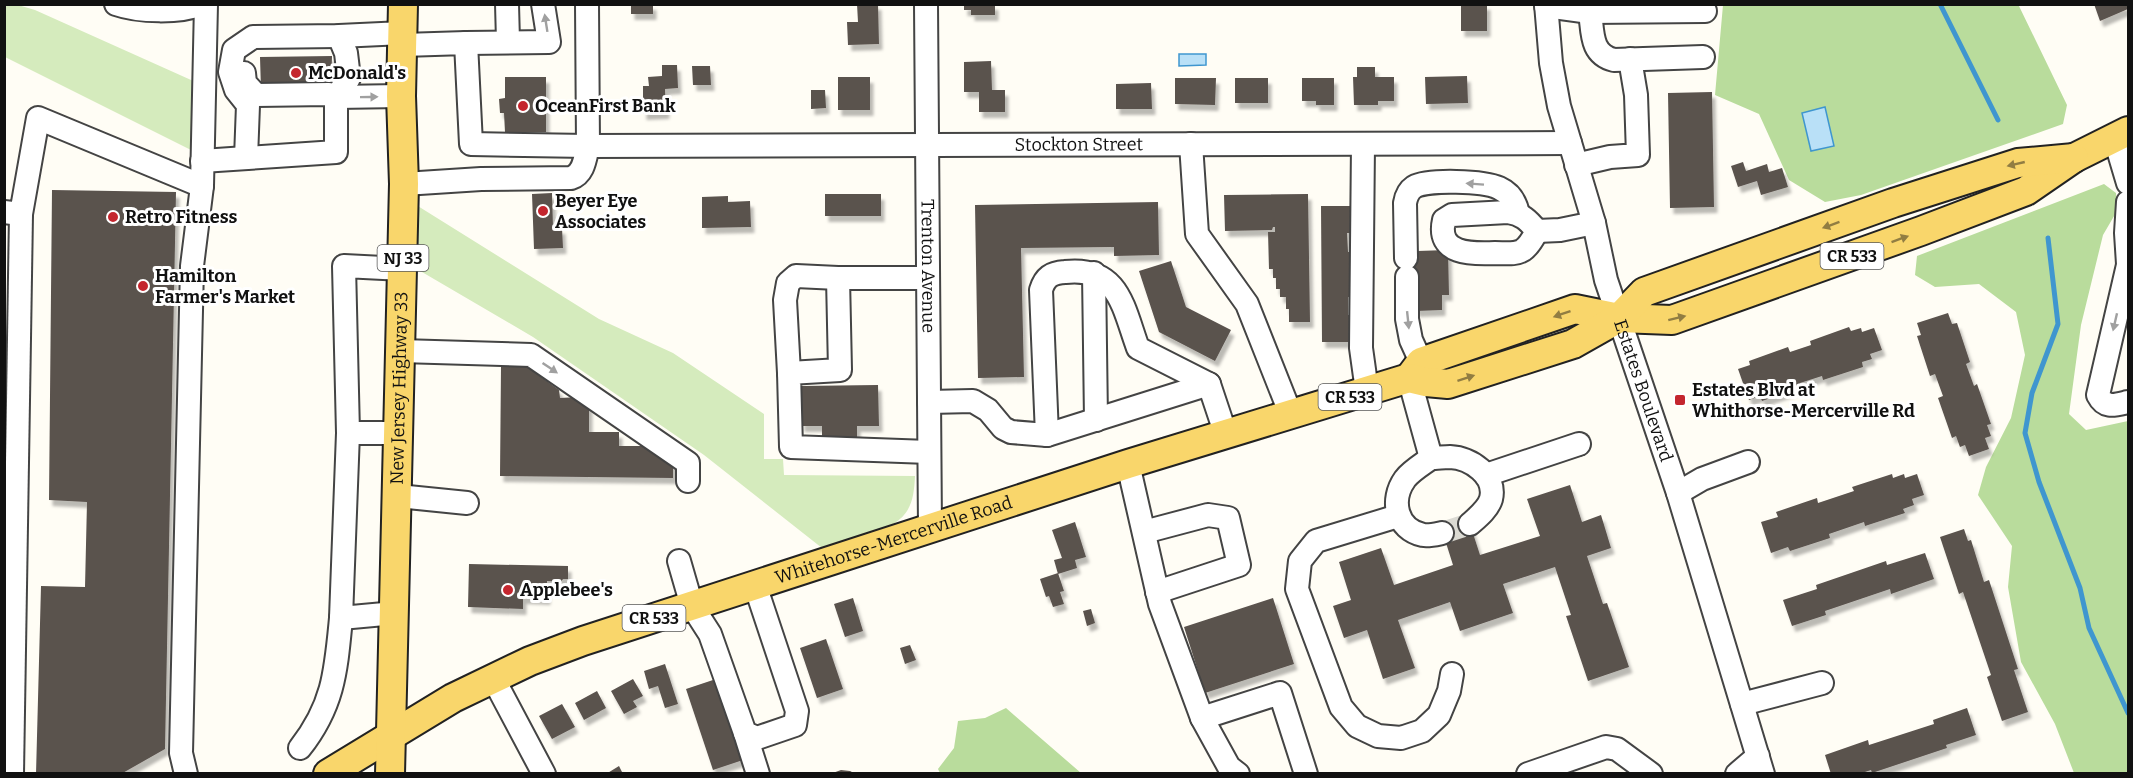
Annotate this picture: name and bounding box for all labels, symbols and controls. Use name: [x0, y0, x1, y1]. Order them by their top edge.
one-way arrow: [541, 13, 550, 32]
place label: McDonald's: [308, 62, 406, 84]
marker: McDonald's: [289, 66, 303, 80]
one-way arrow: [359, 92, 378, 101]
place label: OceanFirst Bank: [535, 95, 676, 117]
marker: OceanFirst Bank: [516, 99, 530, 113]
street label: Stockton Street: [1015, 133, 1144, 156]
one-way arrow: [2006, 160, 2025, 169]
one-way arrow: [1465, 179, 1484, 188]
place label: Beyer Eye Associates: [555, 190, 646, 233]
street label: Trenton Avenue: [916, 199, 940, 333]
marker: Beyer Eye Associates: [536, 204, 550, 218]
place label: Retro Fitness: [125, 206, 238, 228]
marker: Retro Fitness: [106, 210, 120, 224]
one-way arrow: [1822, 221, 1840, 231]
one-way arrow: [1891, 233, 1909, 243]
road number: CR 533: [1820, 243, 1884, 269]
road number: NJ 33: [378, 245, 428, 271]
place label: Hamilton Farmer's Market: [155, 265, 295, 308]
marker: Hamilton Farmer's Market: [136, 279, 150, 293]
street label: New Jersey Highway 33: [386, 291, 412, 485]
one-way arrow: [1553, 309, 1571, 319]
one-way arrow: [1404, 311, 1413, 330]
one-way arrow: [1668, 312, 1686, 322]
one-way arrow: [2110, 313, 2119, 332]
street label: Estates Boulevard: [1609, 316, 1678, 465]
one-way arrow: [541, 362, 557, 374]
one-way arrow: [1458, 373, 1476, 382]
place label: Estates Blvd at Whithorse-Mercerville Rd: [1692, 379, 1915, 422]
road number: CR 533: [1318, 384, 1382, 410]
marker: Estates Blvd at Whithorse-Mercerville Rd: [1673, 393, 1687, 407]
street label: Whitehorse-Mercerville Road: [772, 491, 1015, 589]
place label: Applebee's: [520, 579, 613, 601]
marker: Applebee's: [501, 583, 515, 597]
road number: CR 533: [622, 605, 686, 631]

